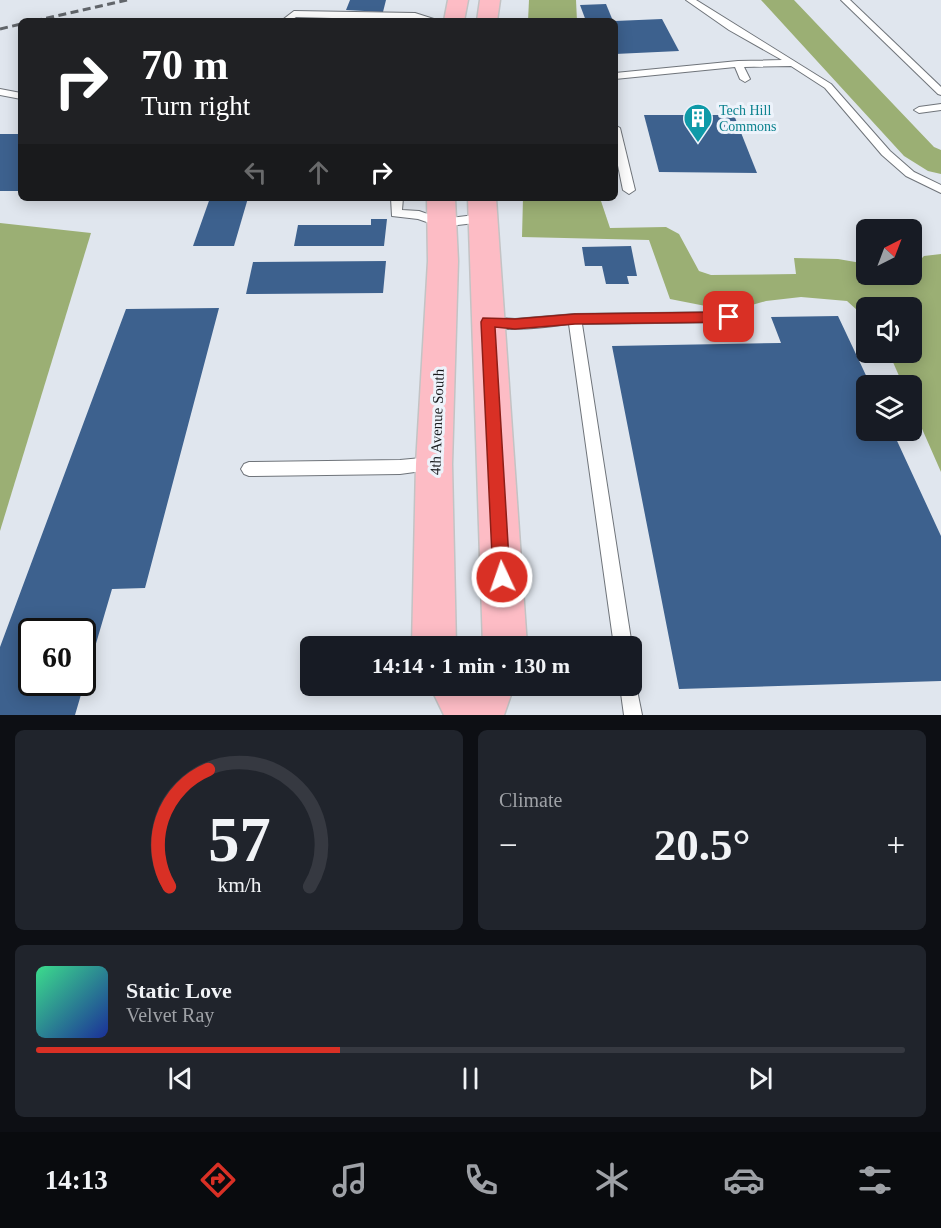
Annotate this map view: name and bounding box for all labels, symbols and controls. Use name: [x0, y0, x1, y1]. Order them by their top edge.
icon: right: [42, 42, 120, 120]
text: 70 m: [141, 42, 229, 88]
text: Turn right: [141, 91, 250, 121]
building icon: Tech Hill Commons: [682, 102, 714, 144]
place label: Tech Hill Commons: [719, 103, 777, 134]
icon: left: [239, 156, 272, 189]
icon: ahead: [302, 156, 335, 189]
icon: right: [365, 156, 398, 189]
north arrow: [856, 219, 922, 285]
map controls: [856, 219, 922, 441]
pin: [703, 291, 754, 342]
button: sound: [856, 297, 922, 363]
icon: arrive: [712, 300, 745, 333]
street label: 4th Avenue South: [427, 368, 447, 475]
button: layers: [856, 375, 922, 441]
position arrow: [470, 545, 534, 609]
speed limit sign: 60: [18, 618, 96, 696]
text: 14:14 · 1 min · 130 m: [372, 653, 570, 678]
text: Climate: [499, 789, 562, 811]
text: 57: [208, 805, 270, 874]
text: 20.5°: [654, 820, 750, 870]
text: −: [499, 827, 518, 863]
text: +: [886, 827, 905, 863]
text: km/h: [217, 873, 261, 897]
text: Static Love: [126, 978, 232, 1003]
text: Velvet Ray: [126, 1004, 214, 1026]
icon: previous: [164, 1062, 197, 1095]
icon: pause: [454, 1062, 487, 1095]
icon: next: [744, 1062, 777, 1095]
icon: directions: [197, 1159, 239, 1201]
icon: music: [329, 1159, 371, 1201]
icon: phone: [460, 1159, 502, 1201]
icon: climate: [591, 1159, 633, 1201]
icon: car: [723, 1159, 765, 1201]
icon: filters: [854, 1159, 896, 1201]
text: 14:13: [45, 1165, 108, 1195]

